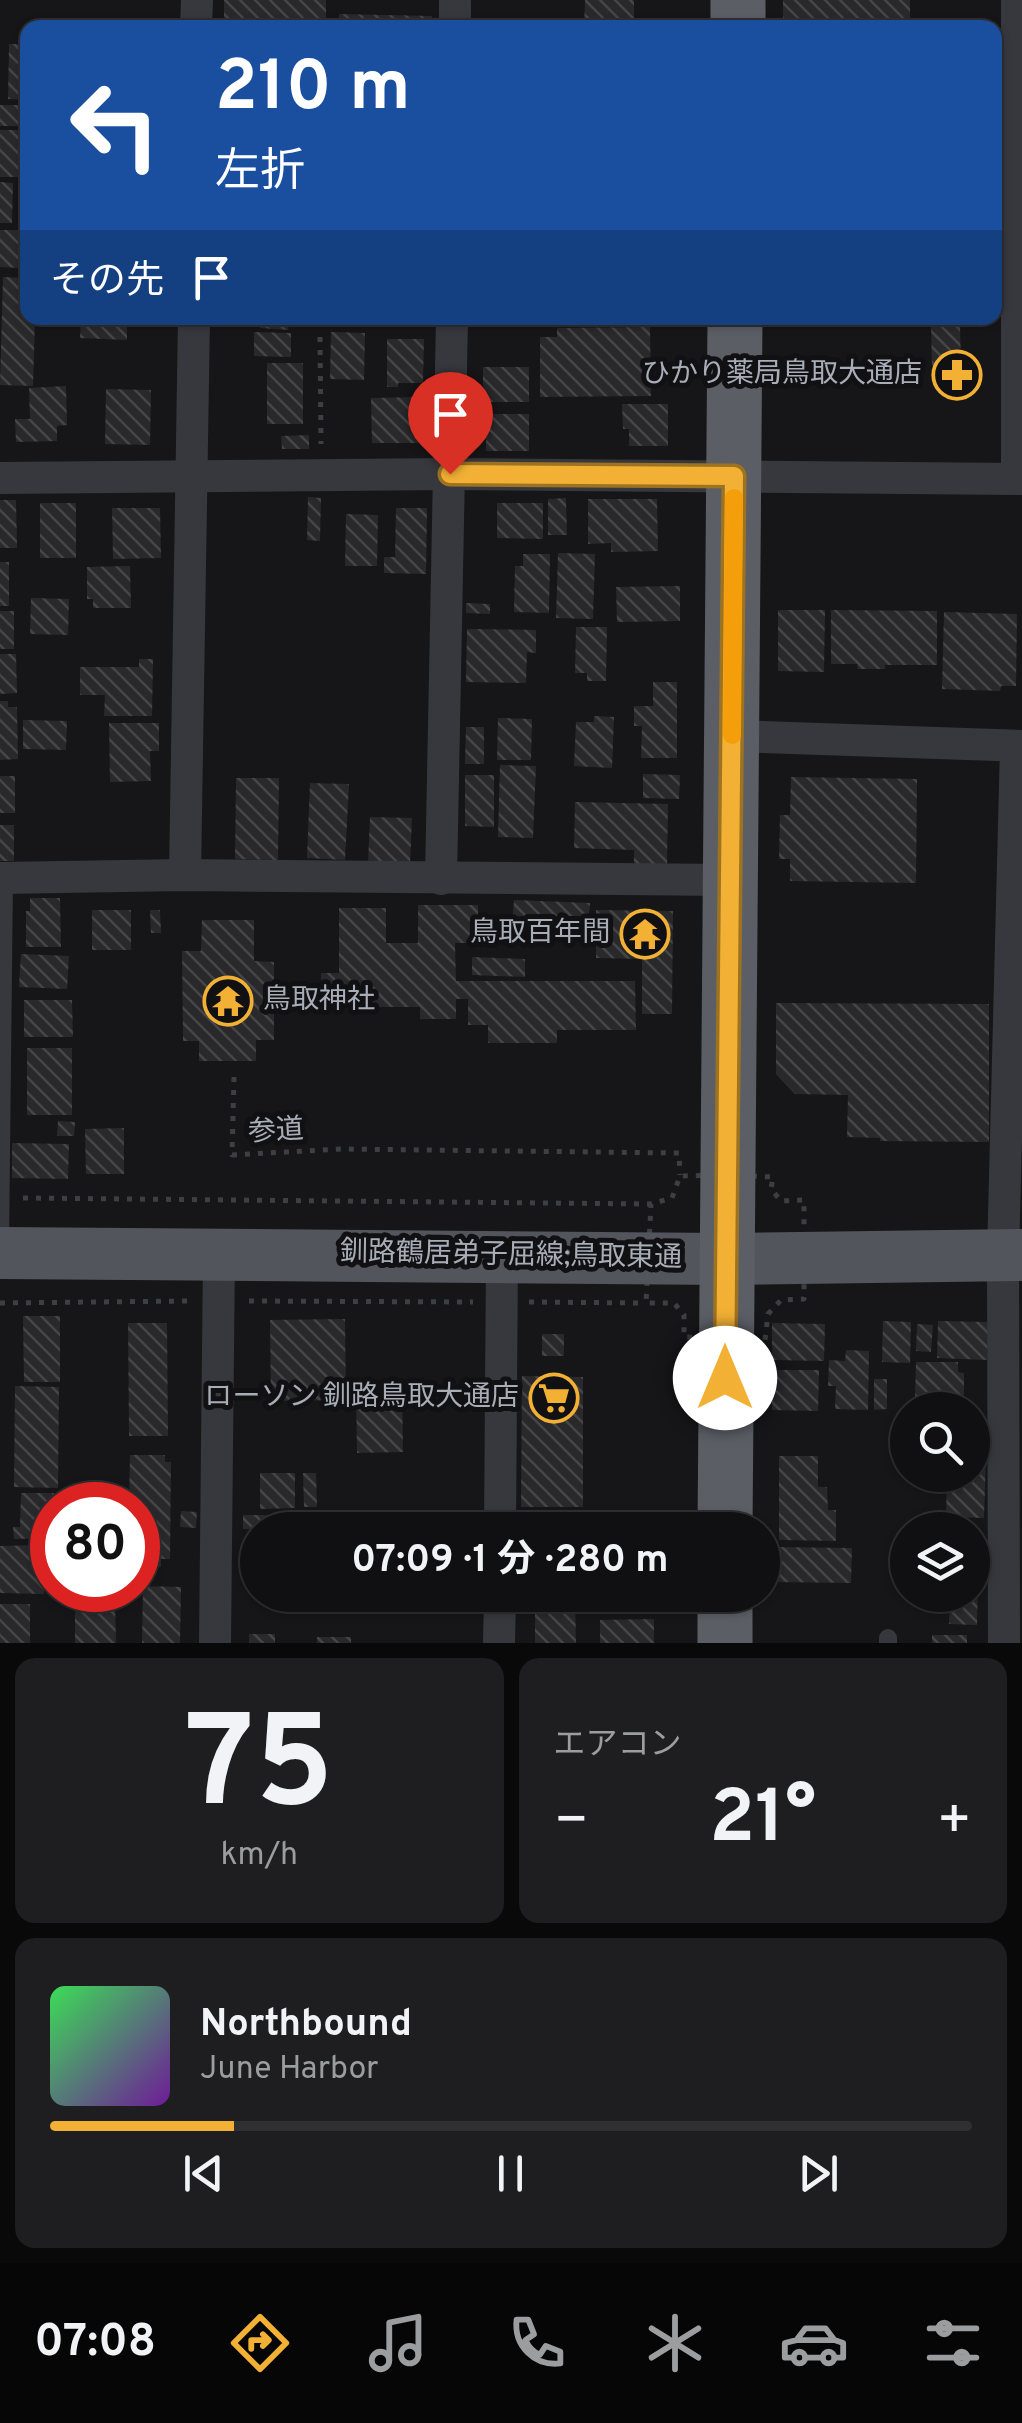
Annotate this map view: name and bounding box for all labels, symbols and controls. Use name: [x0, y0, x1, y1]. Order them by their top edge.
text: 210 m: [215, 46, 411, 135]
icon: left: [50, 60, 180, 190]
text: 左折: [215, 145, 305, 202]
icon: arrive: [184, 250, 239, 305]
text: その先: [50, 258, 164, 307]
pharmacy icon: ひかり薬局鳥取大通店: [931, 349, 983, 401]
place label: ひかり薬局鳥取大通店: [642, 357, 922, 393]
pin: [408, 372, 493, 475]
icon: arrive: [423, 387, 478, 442]
temple icon: 鳥取百年間: [619, 908, 671, 960]
place label: 鳥取百年間: [470, 916, 610, 952]
temple icon: 鳥取神社: [202, 975, 254, 1027]
place label: 鳥取神社: [263, 983, 375, 1019]
street label: 参道: [247, 1113, 305, 1151]
street label: 釧路鶴居弟子屈線;鳥取東通: [340, 1235, 682, 1277]
position arrow: [673, 1326, 777, 1430]
supermarket icon: ローソン 釧路鳥取大通店: [528, 1372, 580, 1424]
place label: ローソン 釧路鳥取大通店: [204, 1380, 519, 1416]
map controls: [890, 1392, 990, 1612]
button: search: [890, 1392, 990, 1492]
speed limit sign: 80: [30, 1482, 160, 1612]
button: layers: [890, 1512, 990, 1612]
text: 07:09 · 1 分 · 280 m: [351, 1537, 669, 1586]
text: 75: [185, 1688, 334, 1853]
text: エアコン: [554, 1726, 682, 1766]
text: 21°: [709, 1774, 816, 1869]
text: −: [554, 1788, 589, 1858]
text: +: [937, 1788, 972, 1858]
text: km/h: [220, 1836, 298, 1876]
text: Northbound: [200, 2001, 412, 2050]
text: June Harbor: [200, 2050, 379, 2090]
icon: previous: [176, 2146, 231, 2201]
icon: pause: [483, 2146, 538, 2201]
icon: next: [791, 2146, 846, 2201]
icon: directions: [225, 2308, 295, 2378]
icon: music: [363, 2308, 433, 2378]
icon: phone: [502, 2308, 572, 2378]
icon: climate: [640, 2308, 710, 2378]
icon: car: [779, 2308, 849, 2378]
icon: filters: [918, 2308, 988, 2378]
text: 07:08: [34, 2315, 156, 2372]

